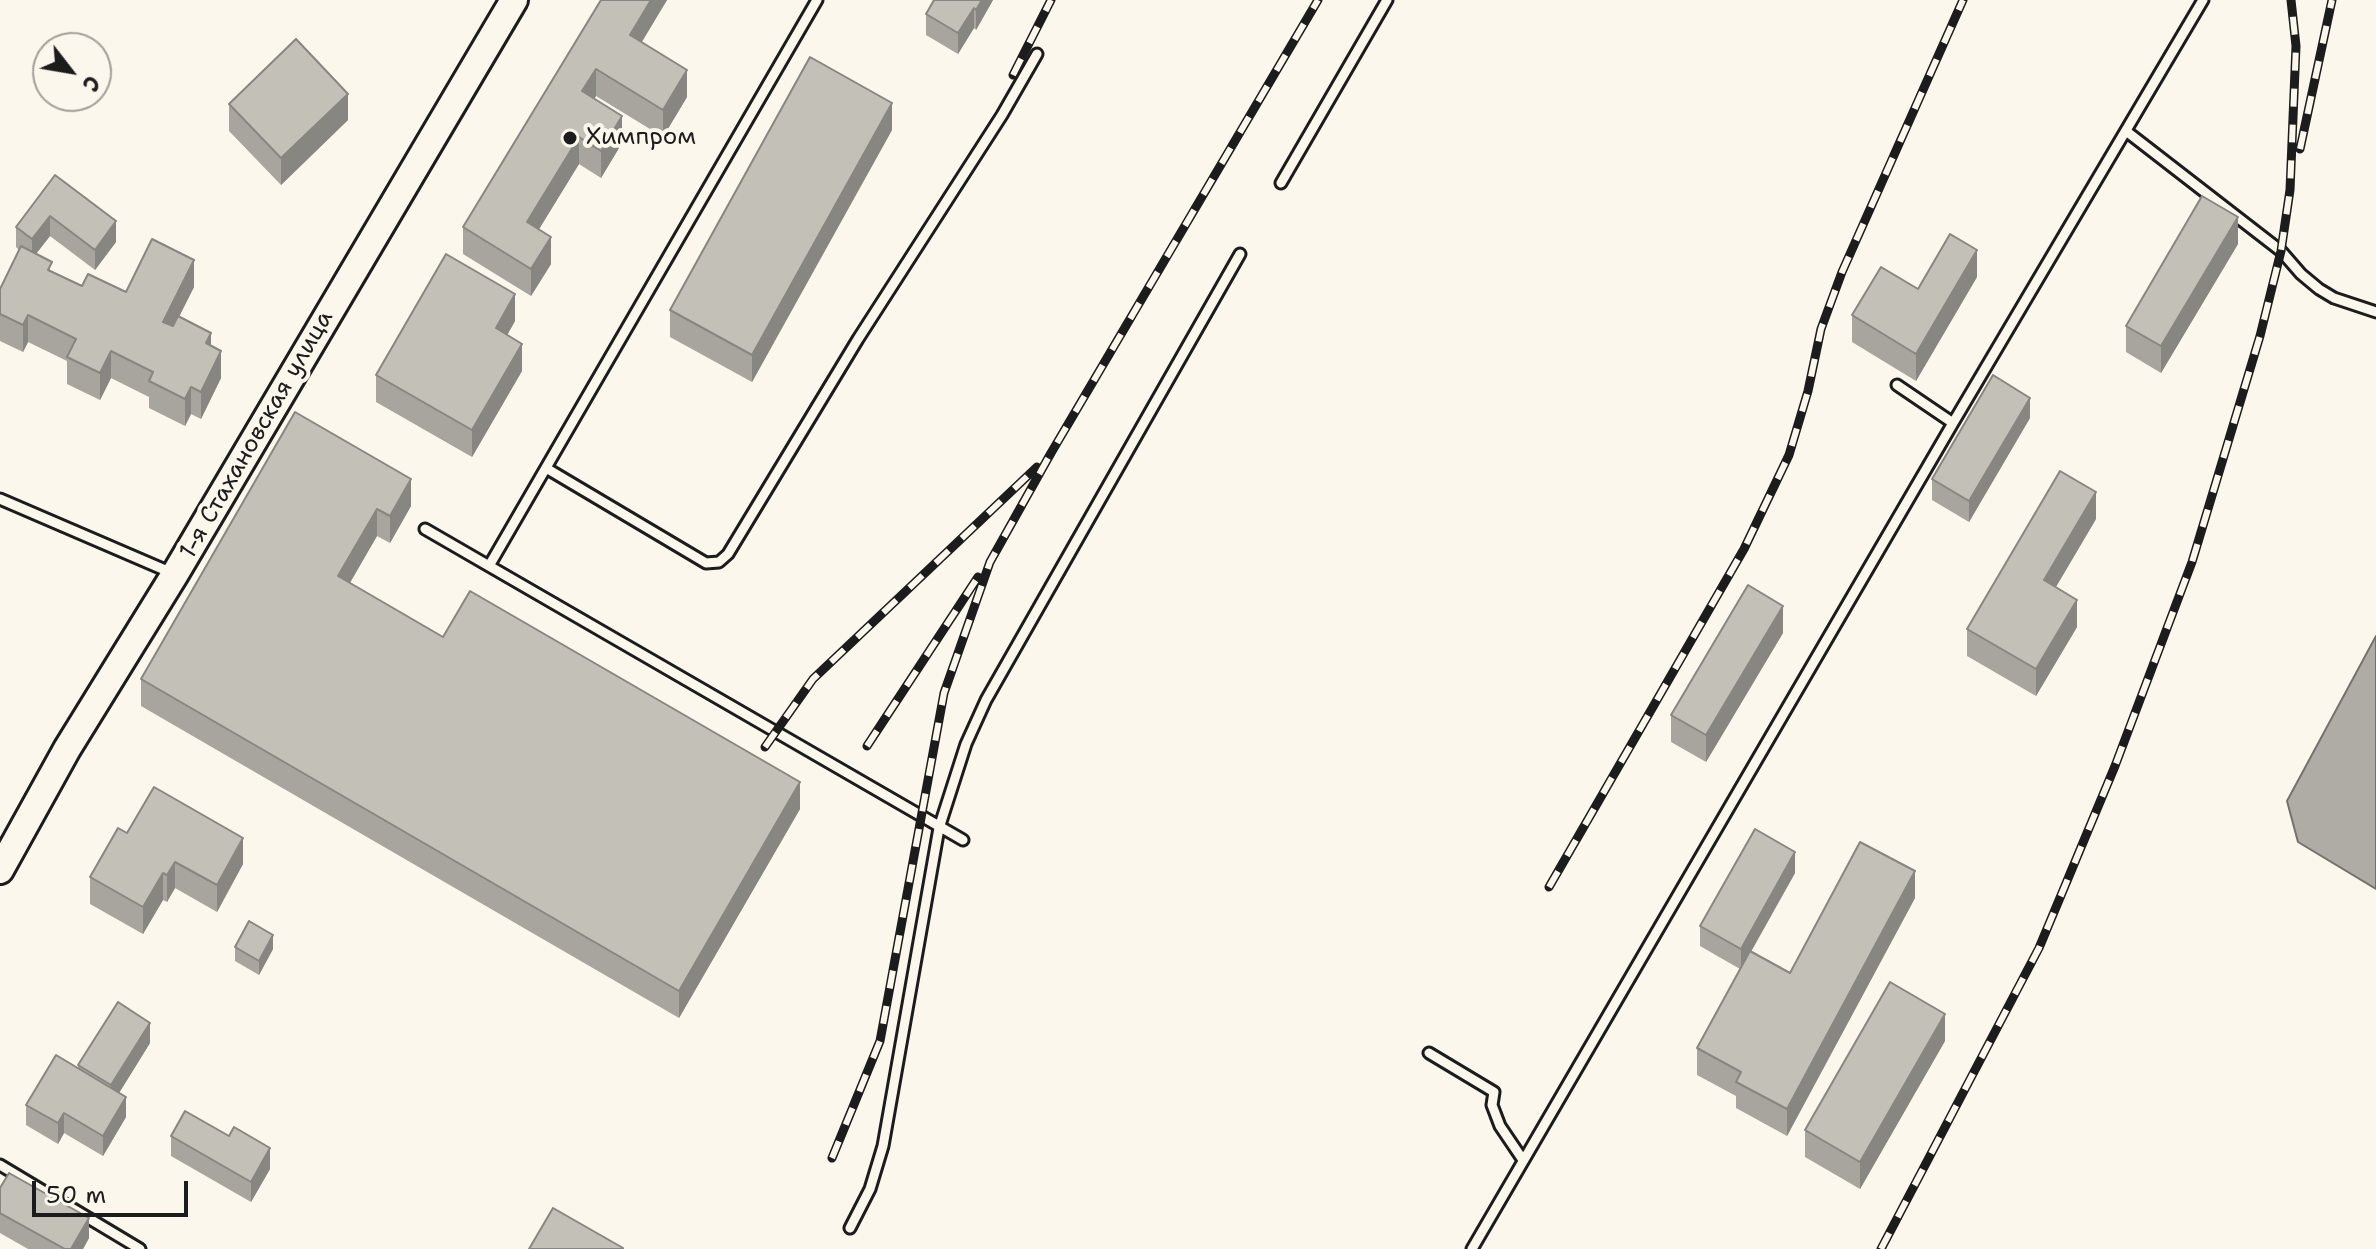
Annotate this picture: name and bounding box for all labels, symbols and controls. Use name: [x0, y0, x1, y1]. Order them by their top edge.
north arrow: [32, 32, 112, 112]
text: С: [75, 70, 107, 97]
place label: Химпром: [586, 124, 696, 152]
marker: Химпром: [561, 129, 579, 147]
street label: 1-я Стахановская улица: [174, 306, 340, 564]
scale bar: [36, 1165, 192, 1215]
text: 50 m: [46, 1179, 106, 1211]

